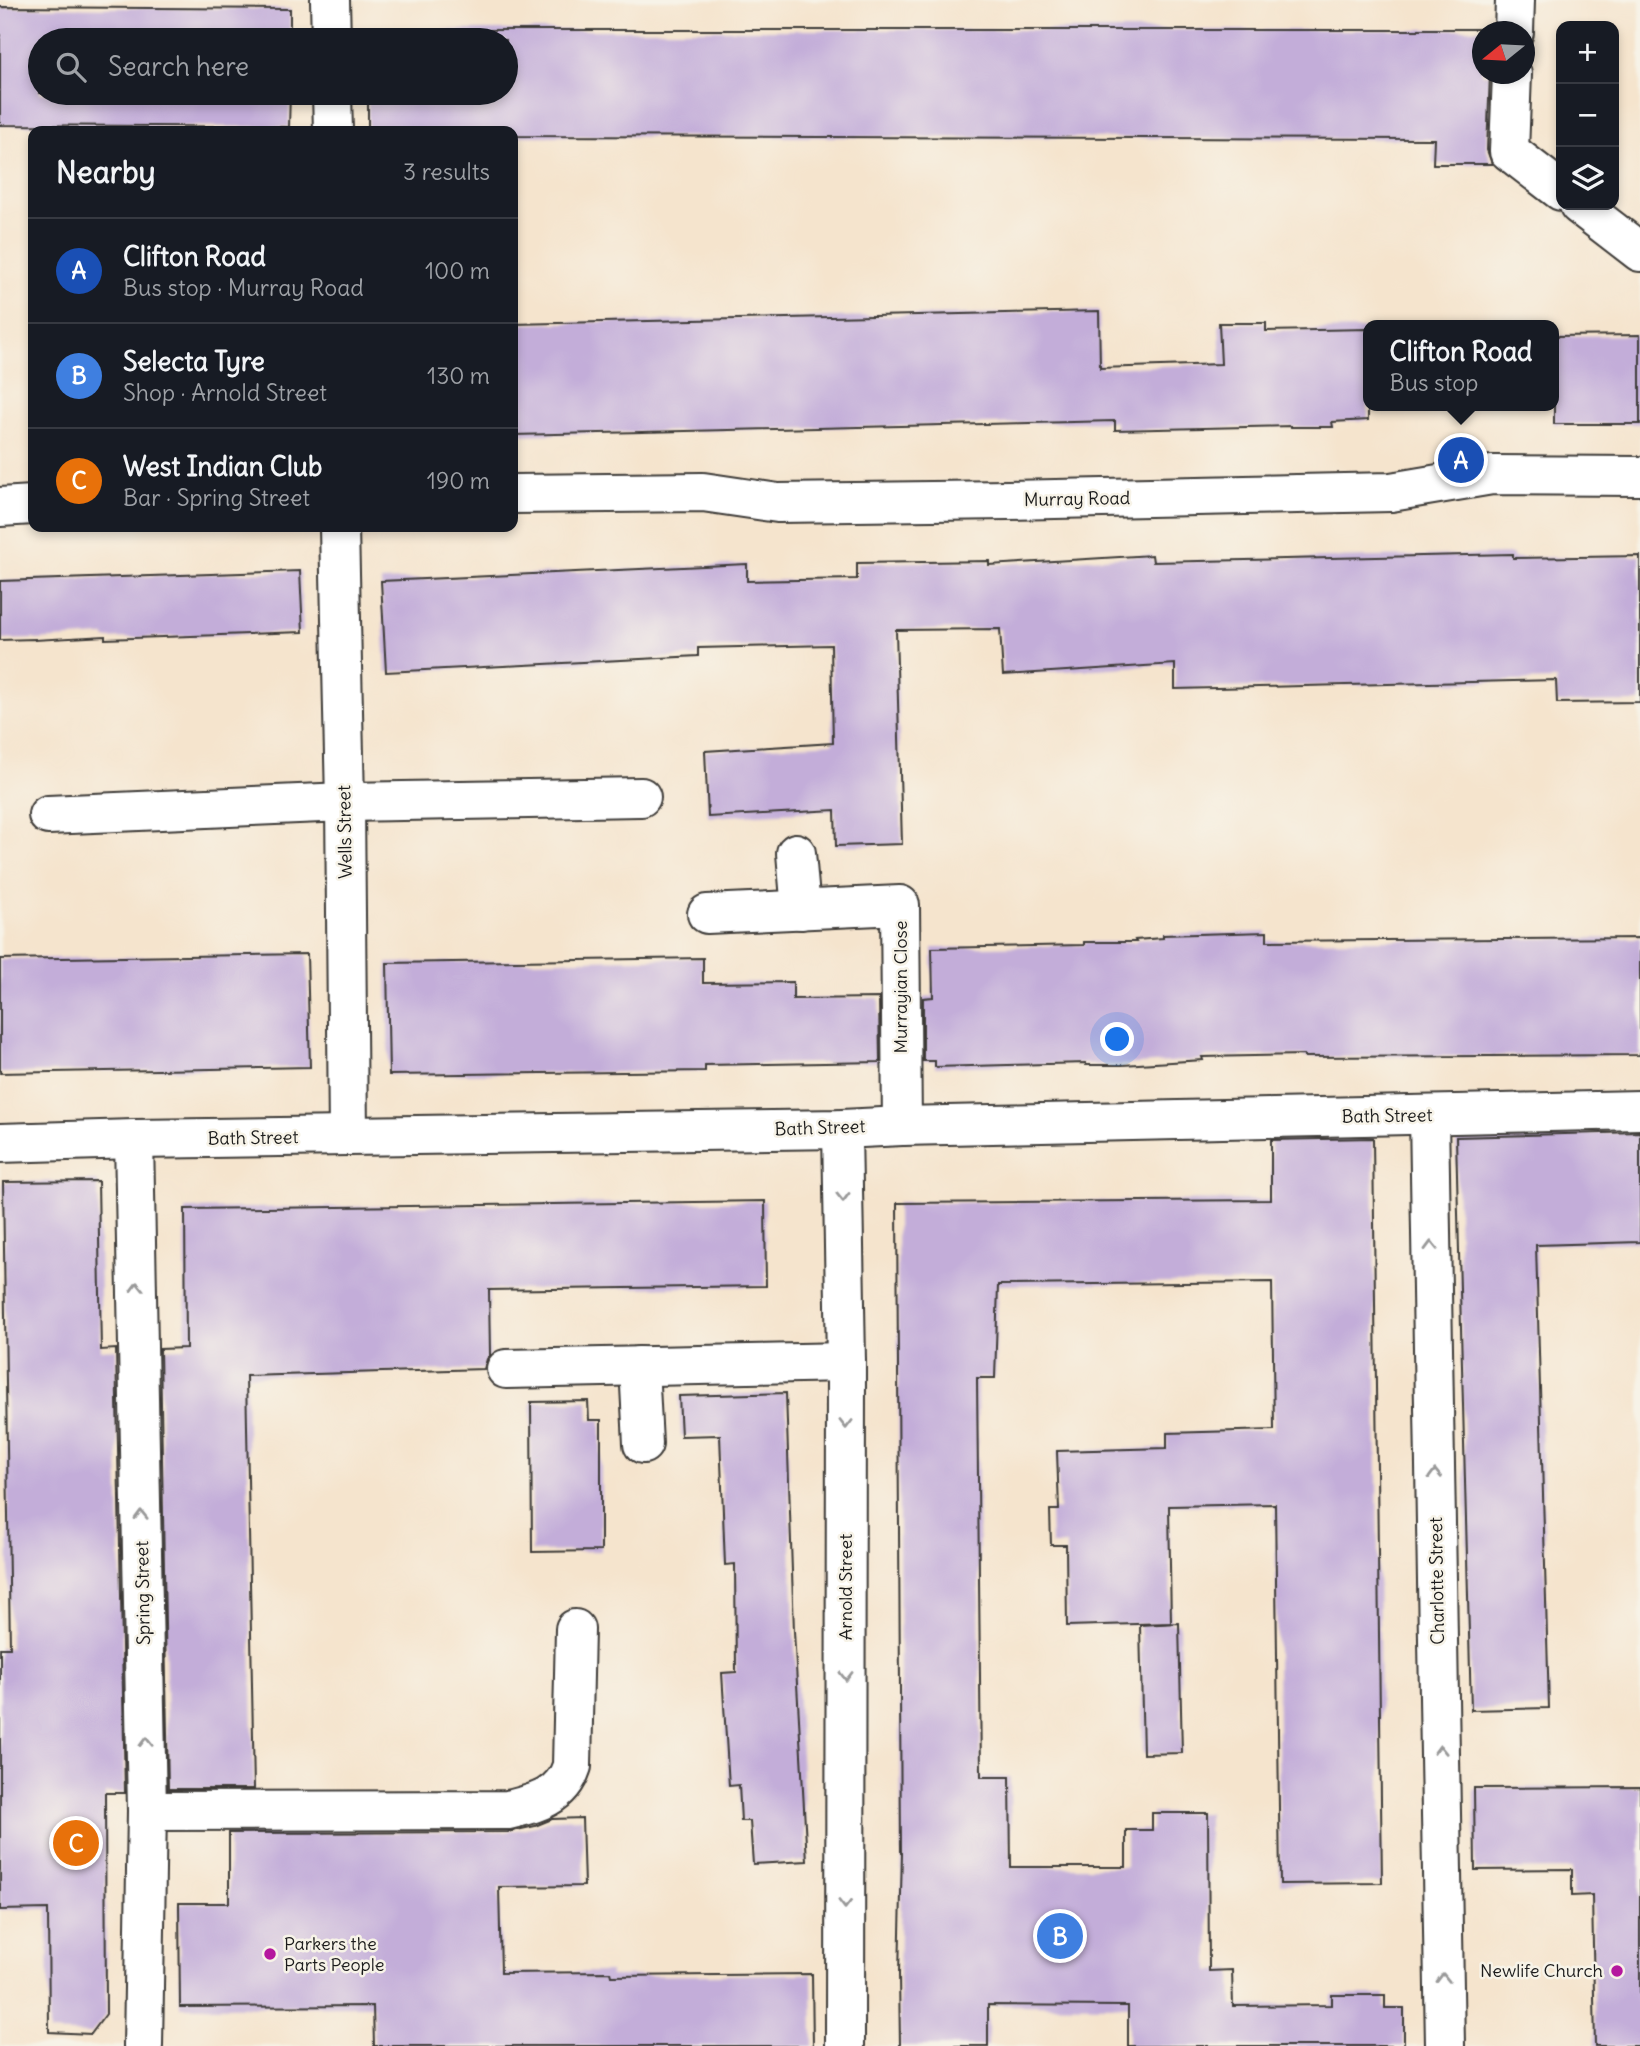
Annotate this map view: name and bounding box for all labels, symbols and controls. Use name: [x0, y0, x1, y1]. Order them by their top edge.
north arrow: [1472, 21, 1535, 84]
map controls: [1556, 21, 1619, 210]
button: +: [1556, 21, 1619, 84]
search box: [28, 28, 518, 105]
icon: search: [52, 48, 90, 86]
text: Search here: [108, 50, 249, 83]
button: −: [1556, 84, 1619, 147]
button: layers: [1556, 147, 1619, 210]
text: Nearby: [56, 153, 156, 191]
text: 3 results: [403, 157, 490, 186]
text: Clifton Road: [123, 240, 266, 273]
text: A: [72, 256, 86, 285]
text: 100 m: [425, 256, 490, 285]
text: Bus stop · Murray Road: [123, 273, 364, 302]
popup: [1363, 320, 1559, 411]
text: Clifton Road: [1390, 335, 1532, 368]
text: Selecta Tyre: [123, 345, 265, 378]
text: B: [71, 361, 87, 390]
text: 130 m: [427, 361, 490, 390]
text: Bus stop: [1390, 368, 1478, 397]
text: Shop · Arnold Street: [123, 378, 327, 407]
pin: A: [1438, 434, 1484, 486]
text: West Indian Club: [123, 450, 322, 483]
text: C: [71, 466, 87, 495]
text: 190 m: [427, 466, 490, 495]
text: Bar · Spring Street: [123, 483, 310, 512]
street label: Murray Road: [1024, 486, 1131, 511]
street label: Wells Street: [332, 785, 357, 879]
street label: Murrayian Close: [889, 921, 912, 1053]
your location: [1100, 1022, 1134, 1056]
street label: Bath Street: [1341, 1103, 1433, 1128]
street label: Bath Street: [774, 1114, 866, 1141]
street label: Bath Street: [207, 1125, 299, 1150]
one-way arrow: [835, 1192, 851, 1203]
one-way arrow: [1423, 1241, 1439, 1251]
one-way arrow: [129, 1282, 145, 1292]
one-way arrow: [838, 1420, 854, 1430]
one-way arrow: [1427, 1468, 1443, 1479]
one-way arrow: [134, 1509, 149, 1520]
street label: Charlotte Street: [1424, 1517, 1449, 1645]
street label: Arnold Street: [834, 1534, 857, 1640]
street label: Spring Street: [130, 1541, 155, 1645]
one-way arrow: [838, 1672, 854, 1682]
one-way arrow: [138, 1737, 154, 1747]
one-way arrow: [1432, 1745, 1447, 1756]
pin: C: [53, 1817, 99, 1869]
one-way arrow: [837, 1899, 853, 1910]
pin: B: [1037, 1910, 1083, 1962]
place label: Parkers the Parts People: [284, 1932, 385, 1976]
marker: Parkers the Parts People: [262, 1946, 278, 1962]
place label: Newlife Church: [1480, 1959, 1603, 1982]
marker: Newlife Church: [1609, 1963, 1625, 1979]
one-way arrow: [1436, 1972, 1451, 1983]

